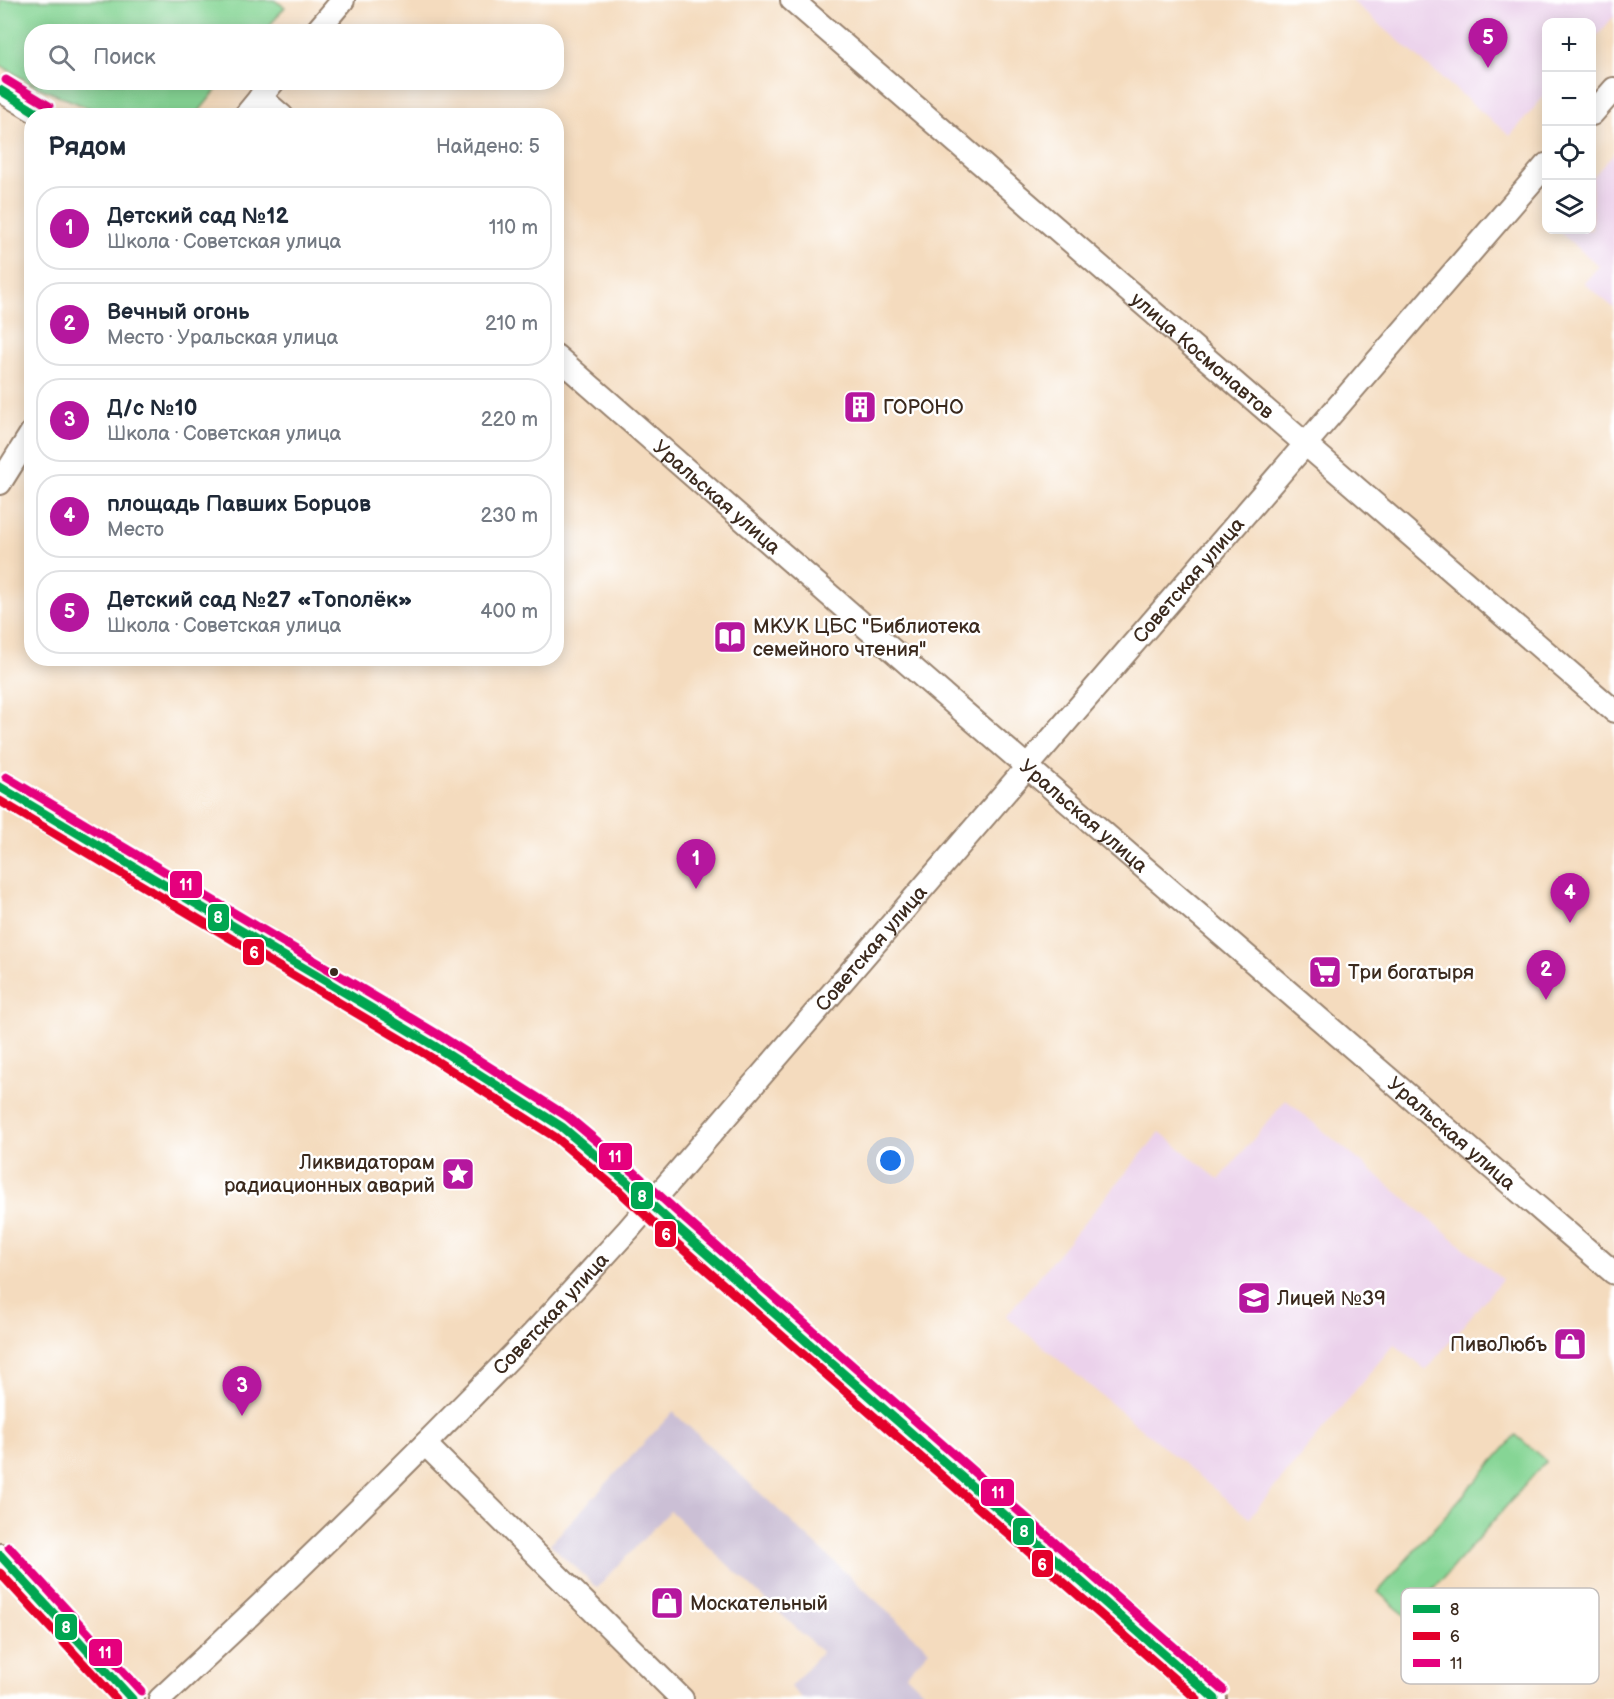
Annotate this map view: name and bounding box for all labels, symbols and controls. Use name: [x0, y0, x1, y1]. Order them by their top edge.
map controls: [1542, 18, 1596, 234]
button: +: [1542, 18, 1596, 72]
pin: 5: [1468, 19, 1508, 68]
search box: [24, 24, 564, 90]
icon: search: [45, 41, 78, 74]
text: Поиск: [93, 44, 156, 71]
button: −: [1542, 72, 1596, 126]
button: locate: [1542, 126, 1596, 180]
text: Рядом: [48, 132, 126, 163]
text: Найдено: 5: [436, 135, 540, 159]
button: layers: [1542, 180, 1596, 234]
text: Детский сад №12: [107, 203, 289, 230]
text: 1: [65, 216, 74, 240]
text: 110 m: [489, 216, 538, 240]
text: Школа · Советская улица: [107, 230, 341, 254]
street label: улица Космонавтов: [1126, 288, 1279, 425]
text: Вечный огонь: [107, 299, 249, 326]
text: 2: [64, 312, 75, 336]
text: 210 m: [485, 312, 538, 336]
text: Место · Уральская улица: [107, 326, 338, 350]
building icon: ГОРОНО: [842, 389, 878, 425]
text: Д/с №10: [107, 395, 197, 422]
place label: ГОРОНО: [883, 396, 964, 420]
text: 3: [64, 408, 75, 432]
text: 220 m: [481, 408, 538, 432]
text: Школа · Советская улица: [107, 422, 341, 446]
street label: Уральская улица: [648, 435, 785, 560]
text: площадь Павших Борцов: [107, 491, 371, 518]
text: 4: [64, 504, 75, 528]
text: 230 m: [481, 504, 538, 528]
street label: Советская улица: [1128, 513, 1250, 648]
text: Место: [107, 518, 164, 542]
text: Детский сад №27 «Тополёк»: [107, 587, 412, 614]
text: 5: [64, 600, 75, 624]
text: 400 m: [480, 600, 538, 624]
text: Школа · Советская улица: [107, 614, 341, 638]
place label: МКУК ЦБС "Библиотека семейного чтения": [753, 615, 981, 662]
library icon: МКУК ЦБС "Библиотека семейного чтения": [712, 619, 748, 655]
street label: Уральская улица: [1014, 755, 1152, 878]
pin: 1: [676, 840, 716, 889]
line badge: 11: [169, 870, 203, 899]
pin: 4: [1550, 874, 1590, 923]
text: 11: [179, 876, 193, 895]
street label: Советская улица: [811, 881, 933, 1017]
line badge: 8: [207, 903, 230, 932]
text: 8: [213, 909, 223, 928]
line badge: 6: [242, 938, 265, 966]
text: 6: [249, 944, 259, 963]
pin: 2: [1526, 950, 1566, 1000]
supermarket icon: Три богатыря: [1307, 954, 1343, 990]
place label: Три богатыря: [1348, 961, 1474, 985]
unlabelled marker: [328, 966, 340, 978]
street label: Уральская улица: [1382, 1072, 1520, 1196]
line badge: 11: [598, 1142, 633, 1171]
your location: [876, 1146, 905, 1175]
text: 11: [608, 1148, 622, 1167]
place label: Ликвидаторам радиационных аварий: [224, 1151, 435, 1198]
place icon: Ликвидаторам радиационных аварий: [440, 1156, 476, 1192]
line badge: 8: [630, 1181, 654, 1210]
text: 8: [637, 1188, 647, 1207]
line badge: 6: [654, 1220, 677, 1248]
text: 6: [661, 1226, 671, 1245]
street label: Советская улица: [489, 1248, 614, 1380]
school or university icon: Лицей №39: [1236, 1280, 1272, 1316]
place label: Лицей №39: [1276, 1287, 1386, 1311]
shop icon: ПивоЛюбъ: [1552, 1326, 1588, 1362]
place label: ПивоЛюбъ: [1450, 1333, 1547, 1357]
pin: 3: [222, 1366, 262, 1416]
line badge: 11: [980, 1478, 1015, 1507]
text: 11: [991, 1484, 1005, 1503]
line badge: 8: [1012, 1517, 1035, 1546]
text: 8: [1019, 1523, 1029, 1542]
line badge: 6: [1031, 1549, 1054, 1578]
text: 6: [1037, 1556, 1047, 1575]
shop icon: Москательный: [649, 1585, 685, 1621]
legend: [1401, 1588, 1599, 1684]
place label: Москательный: [690, 1592, 828, 1616]
text: 8: [1450, 1601, 1459, 1620]
line badge: 8: [54, 1613, 78, 1641]
text: 8: [61, 1619, 71, 1638]
text: 6: [1450, 1628, 1460, 1647]
line badge: 11: [88, 1638, 123, 1667]
text: 11: [98, 1644, 112, 1663]
text: 11: [1450, 1655, 1462, 1674]

